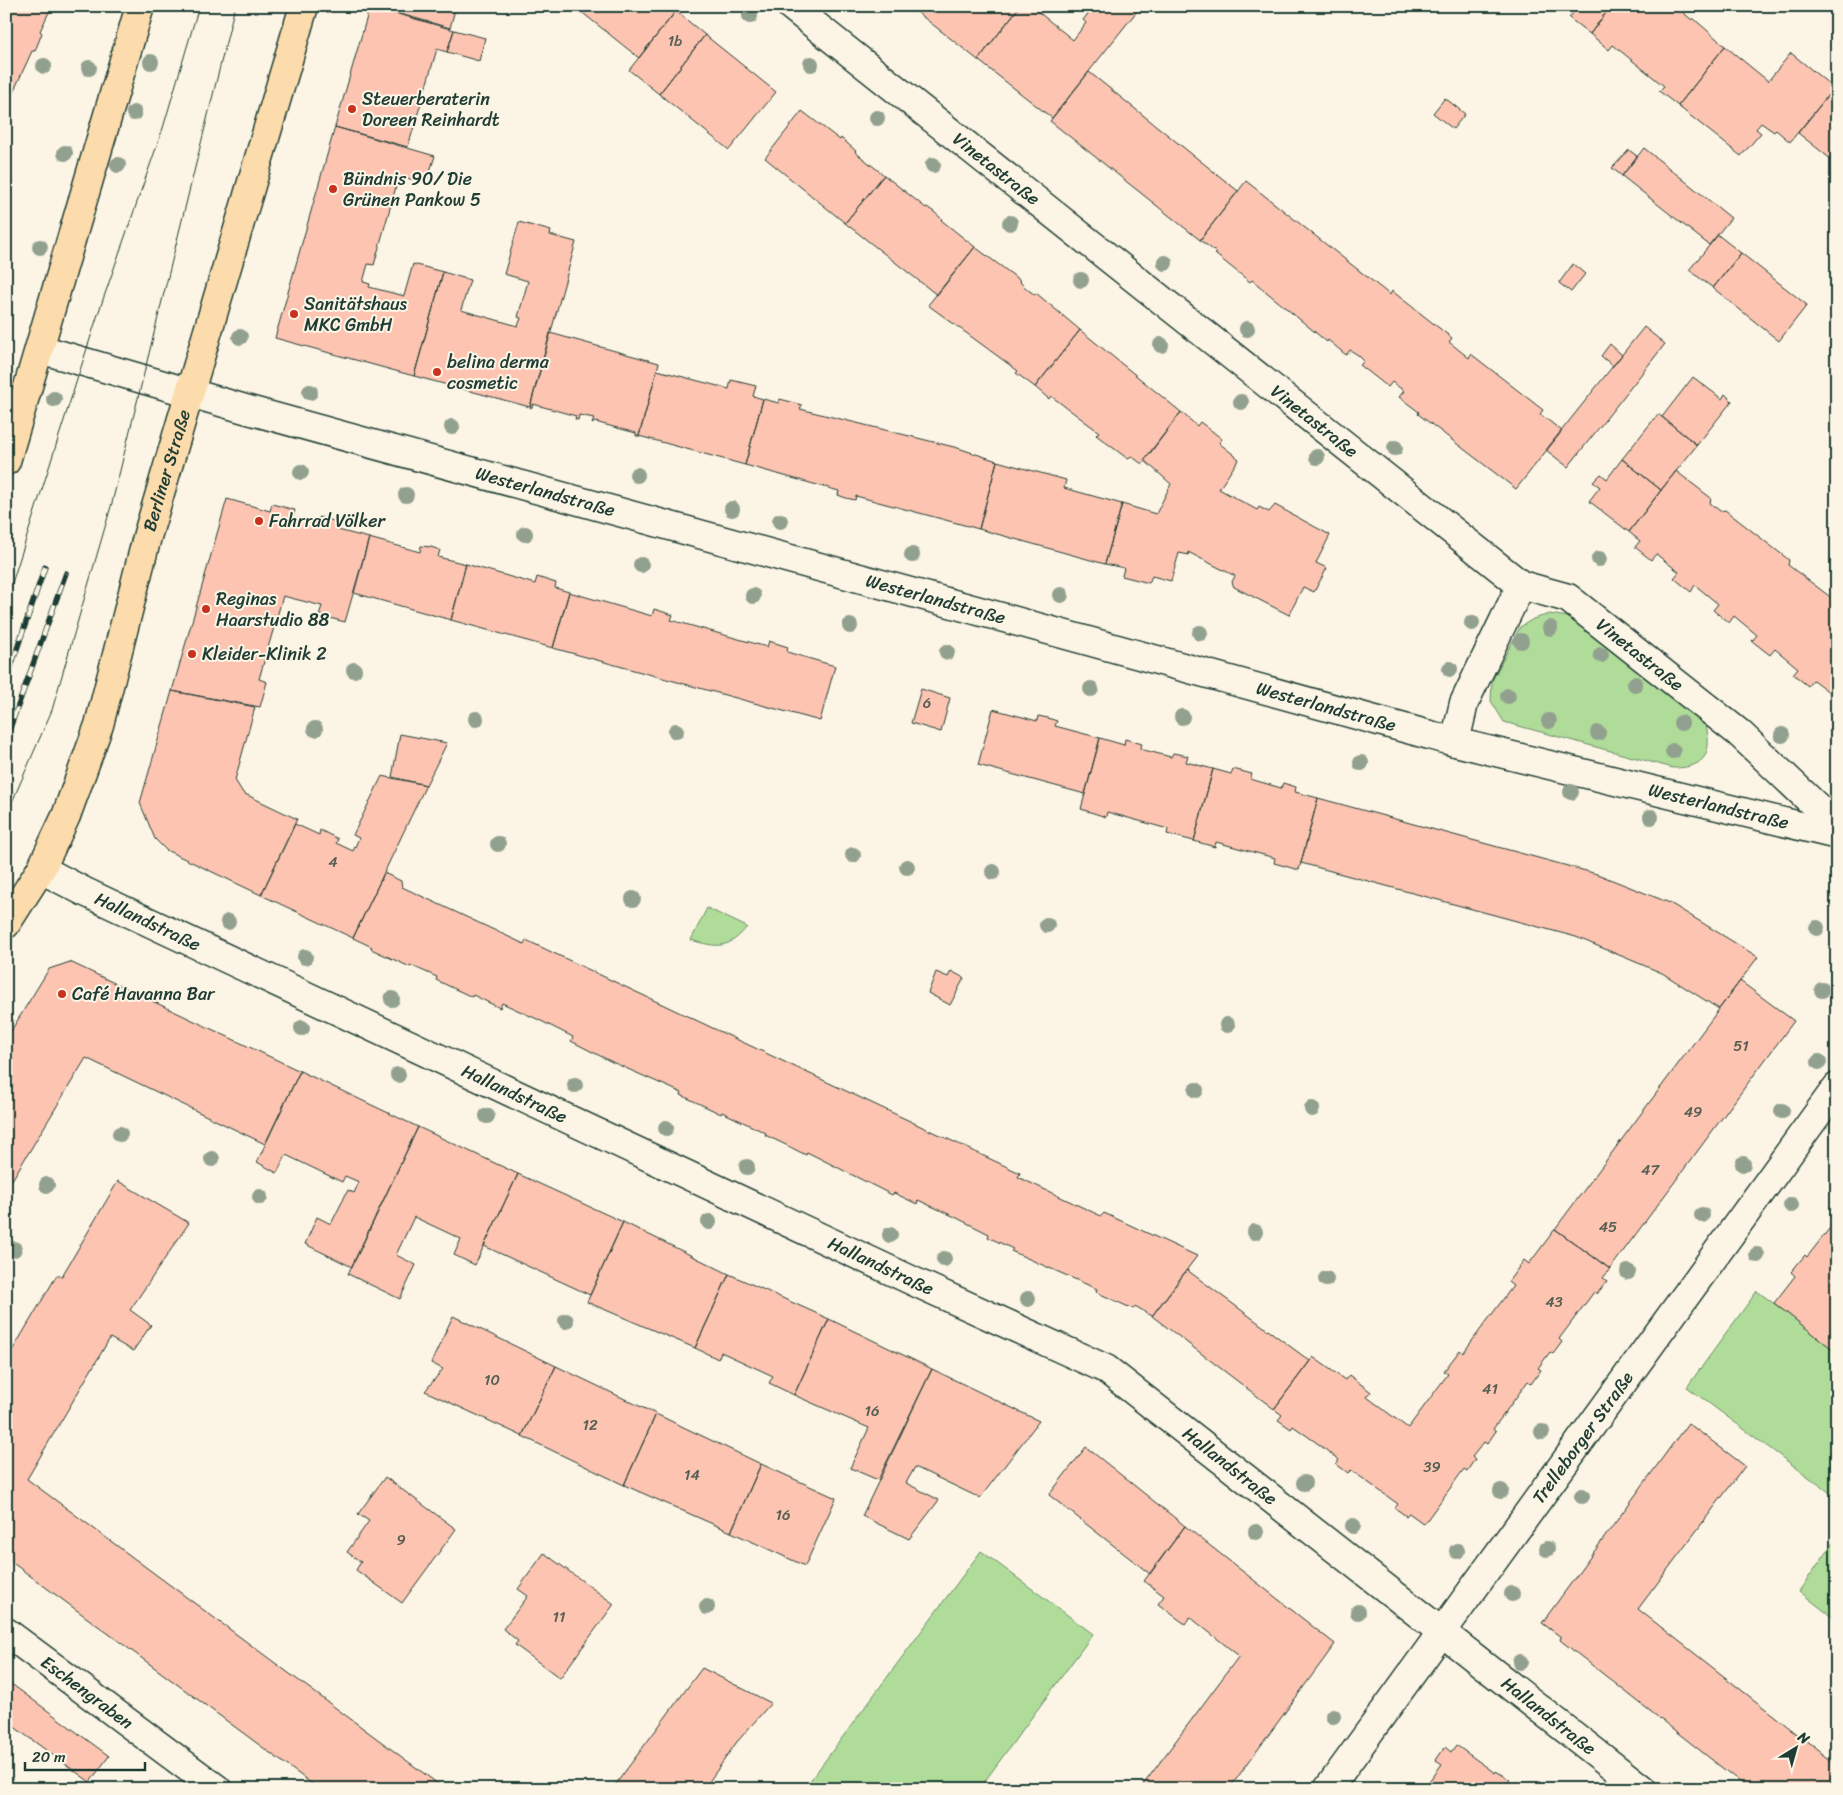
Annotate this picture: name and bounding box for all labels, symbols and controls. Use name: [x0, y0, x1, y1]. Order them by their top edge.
house number: 1b: [668, 28, 682, 54]
place label: Steuerberaterin Doreen Reinhardt: [362, 83, 500, 136]
marker: Steuerberaterin Doreen Reinhardt: [346, 103, 358, 115]
street label: Vinetastraße: [945, 124, 1047, 214]
place label: Bündnis 90/ Die Grünen Pankow 5: [343, 163, 481, 216]
marker: Bündnis 90/ Die Grünen Pankow 5: [327, 183, 339, 195]
place label: Sanitätshaus MKC GmbH: [304, 288, 408, 341]
marker: Sanitätshaus MKC GmbH: [288, 308, 300, 320]
place label: belina derma cosmetic: [447, 346, 550, 399]
marker: belina derma cosmetic: [431, 366, 443, 378]
street label: Vinetastraße: [1263, 376, 1365, 466]
street label: Berliner Straße: [133, 406, 200, 535]
street label: Westerlandstraße: [472, 457, 619, 526]
place label: Fahrrad Völker: [269, 505, 386, 537]
marker: Fahrrad Völker: [253, 515, 265, 527]
street label: Westerlandstraße: [862, 565, 1009, 634]
place label: Reginas Haarstudio 88: [216, 583, 330, 636]
marker: Reginas Haarstudio 88: [200, 603, 212, 615]
street label: Vinetastraße: [1589, 610, 1691, 700]
place label: Kleider-Klinik 2: [202, 638, 327, 670]
marker: Kleider-Klinik 2: [186, 648, 198, 660]
street label: Westerlandstraße: [1253, 672, 1400, 741]
house number: 6: [923, 690, 931, 716]
street label: Westerlandstraße: [1645, 774, 1792, 839]
house number: 4: [328, 849, 338, 875]
street label: Hallandstraße: [89, 883, 206, 960]
place label: Café Havanna Bar: [72, 978, 216, 1010]
marker: Café Havanna Bar: [56, 988, 68, 1000]
house number: 51: [1733, 1033, 1749, 1059]
street label: Hallandstraße: [456, 1055, 573, 1132]
house number: 49: [1684, 1099, 1702, 1125]
house number: 47: [1641, 1157, 1660, 1183]
house number: 45: [1599, 1214, 1617, 1240]
street label: Hallandstraße: [822, 1227, 939, 1305]
house number: 43: [1545, 1289, 1563, 1315]
street label: Trelleborger Straße: [1523, 1364, 1642, 1511]
house number: 10: [484, 1367, 500, 1393]
house number: 41: [1482, 1376, 1498, 1402]
house number: 16: [865, 1398, 879, 1424]
house number: 12: [582, 1412, 598, 1438]
street label: Hallandstraße: [1175, 1418, 1285, 1514]
house number: 39: [1423, 1454, 1441, 1480]
house number: 14: [684, 1462, 700, 1488]
house number: 16: [776, 1502, 790, 1528]
house number: 9: [396, 1527, 406, 1553]
house number: 11: [553, 1604, 565, 1630]
street label: Eschengraben: [34, 1647, 141, 1738]
street label: Hallandstraße: [1494, 1668, 1603, 1764]
north arrow: [1770, 1722, 1820, 1772]
text: N: [1791, 1725, 1815, 1751]
scale bar: [25, 1740, 145, 1772]
text: 20 m: [32, 1744, 66, 1770]

